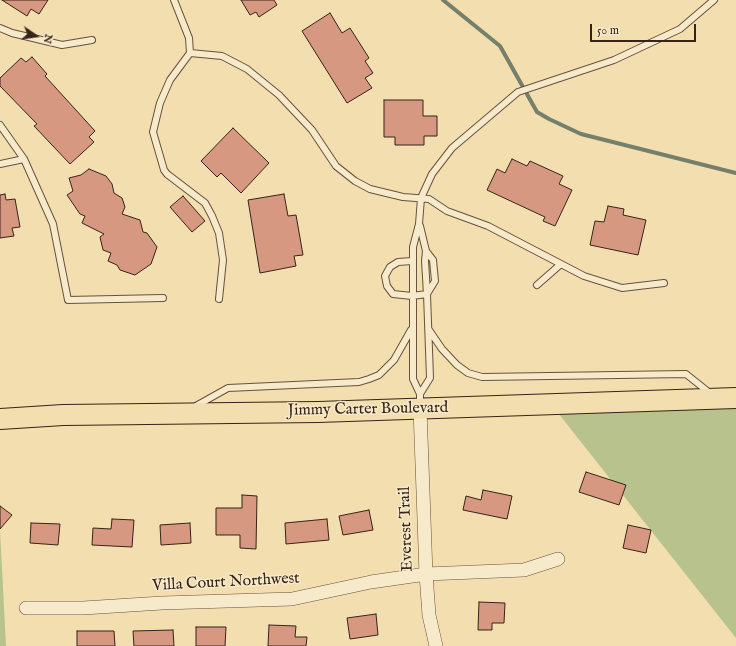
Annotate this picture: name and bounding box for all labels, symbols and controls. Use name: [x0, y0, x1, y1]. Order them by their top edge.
north arrow: [16, 16, 56, 56]
scale bar: [592, 16, 698, 42]
text: 50 m: [597, 23, 619, 38]
text: N: [40, 32, 56, 45]
street label: Jimmy Carter Boulevard: [288, 399, 448, 421]
street label: Everest Trail: [396, 486, 418, 572]
street label: Villa Court Northwest: [152, 570, 300, 596]

